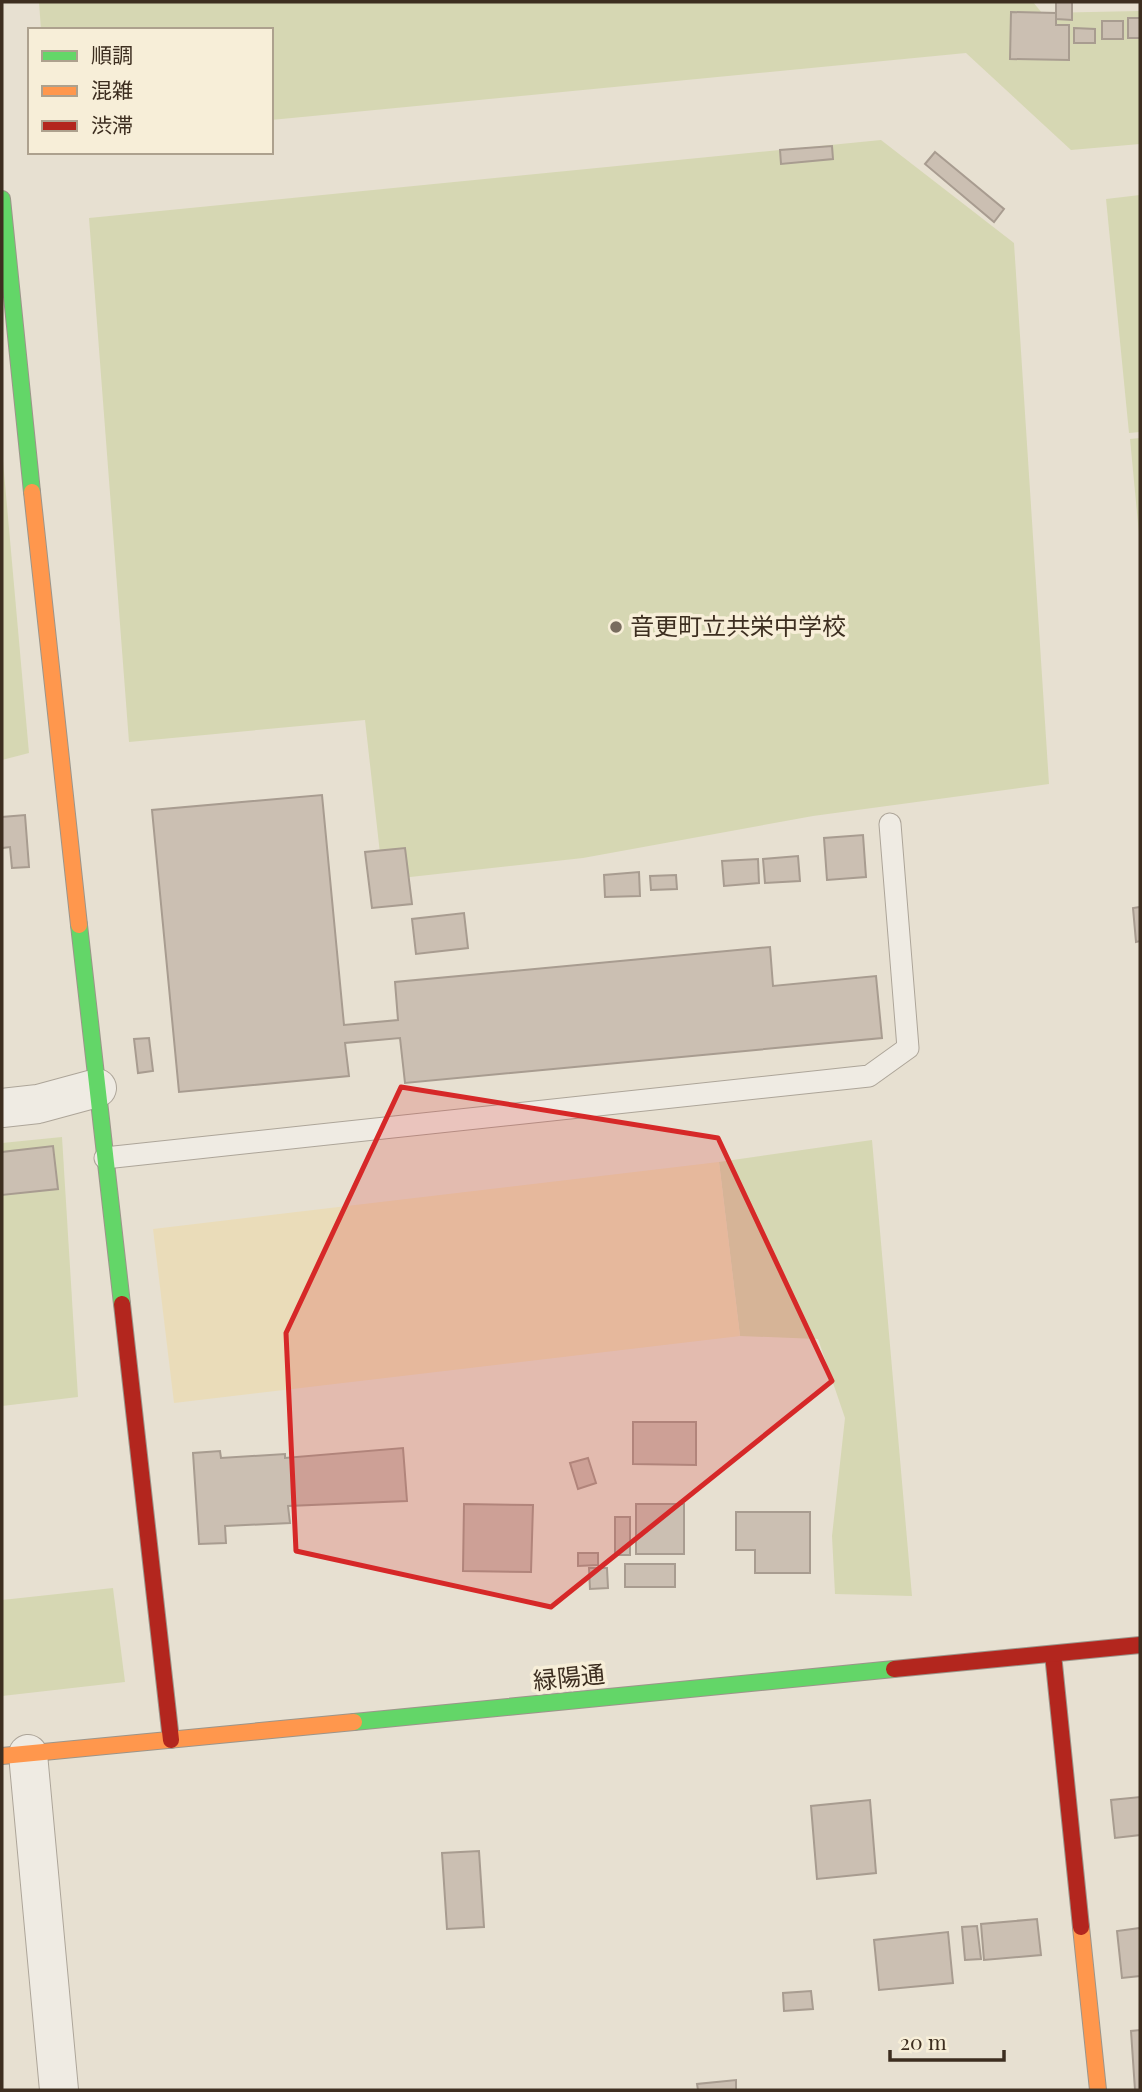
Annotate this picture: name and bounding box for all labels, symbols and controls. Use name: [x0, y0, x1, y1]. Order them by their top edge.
legend: [28, 28, 273, 154]
text: 順調: [91, 40, 133, 68]
text: 混雑: [91, 75, 133, 103]
text: 渋滞: [91, 110, 133, 138]
place label: 音更町立共栄中学校: [630, 609, 846, 641]
marker: 音更町立共栄中学校: [608, 619, 624, 635]
street label: 緑陽通: [531, 1656, 606, 1696]
scale bar: [890, 2018, 1004, 2062]
text: 20 m: [900, 2027, 947, 2055]

